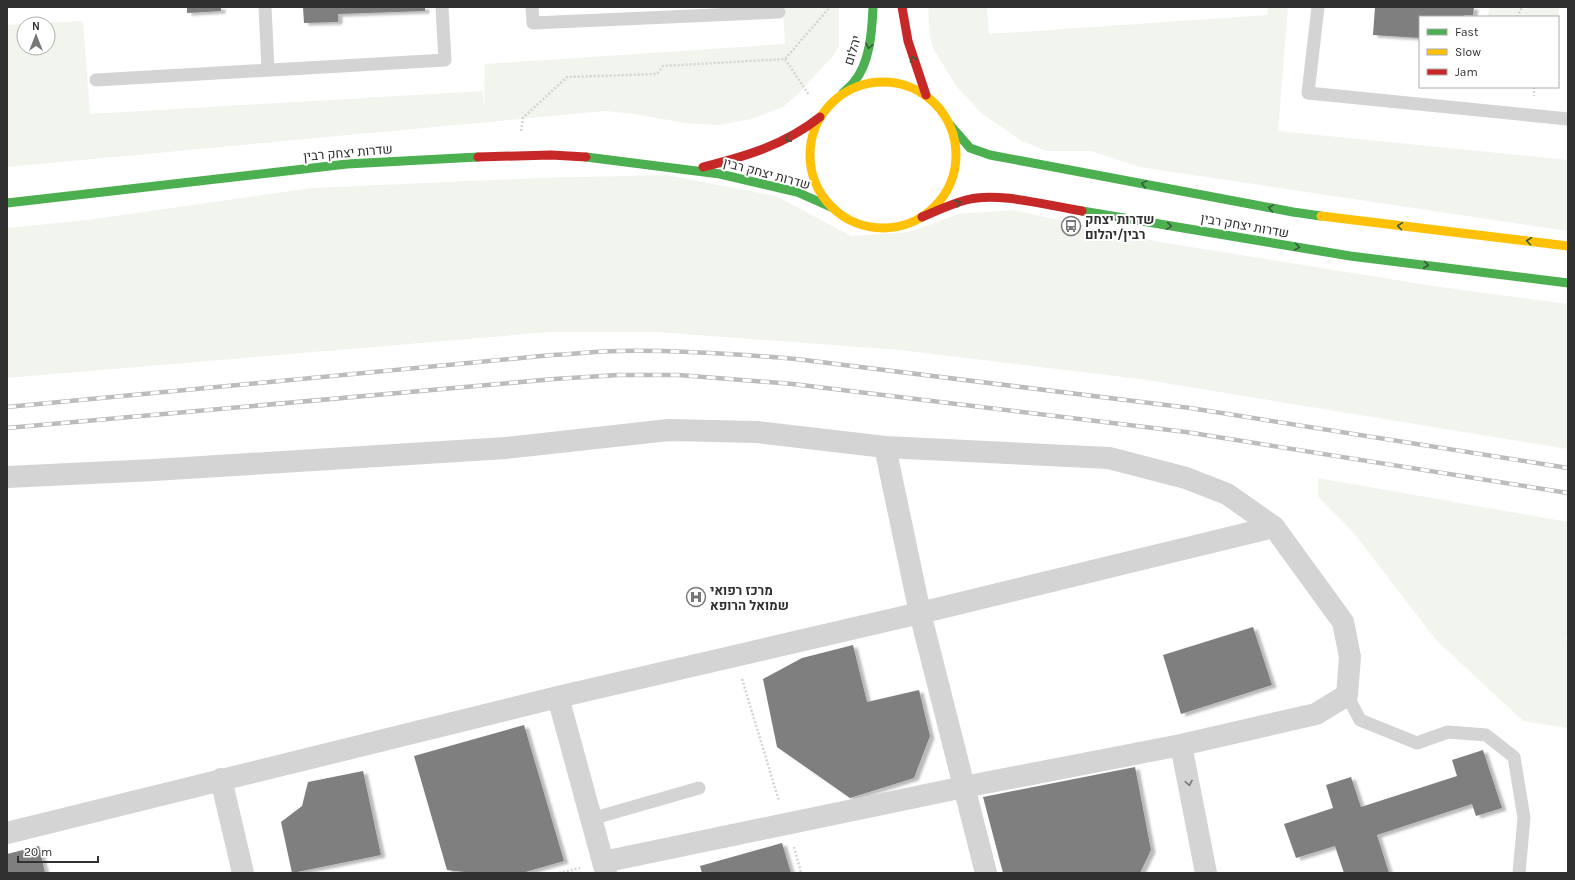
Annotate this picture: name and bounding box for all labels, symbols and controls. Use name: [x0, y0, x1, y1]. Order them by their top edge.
north arrow: [16, 16, 56, 56]
legend: [1419, 16, 1559, 88]
text: N: [32, 20, 40, 33]
text: Fast: [1455, 25, 1479, 39]
street label: יהלום: [841, 33, 864, 67]
one-way arrow: [865, 42, 873, 49]
text: Slow: [1455, 45, 1481, 59]
one-way arrow: [909, 55, 918, 62]
text: Jam: [1455, 65, 1478, 79]
one-way arrow: [785, 135, 792, 142]
street label: שדרות יצחק רבין: [303, 141, 393, 164]
street label: שדרות יצחק רבין: [722, 155, 812, 192]
one-way arrow: [1141, 180, 1147, 189]
one-way arrow: [954, 200, 961, 208]
one-way arrow: [1268, 204, 1275, 213]
street label: שדרות יצחק רבין: [1200, 210, 1290, 241]
place label: שדרות יצחק רבין/יהלום: [1085, 212, 1154, 242]
bus stop icon: שדרות יצחק רבין/יהלום: [1060, 215, 1082, 237]
one-way arrow: [1166, 221, 1172, 230]
one-way arrow: [1397, 221, 1403, 230]
one-way arrow: [1526, 237, 1532, 246]
one-way arrow: [1294, 242, 1300, 251]
one-way arrow: [1423, 260, 1429, 269]
place label: מרכז רפואי שמואל הרופא: [710, 583, 789, 613]
hospital icon: מרכז רפואי שמואל הרופא: [685, 586, 707, 608]
one-way arrow: [1184, 780, 1192, 786]
scale bar: [18, 838, 98, 864]
text: 20 m: [24, 845, 52, 859]

